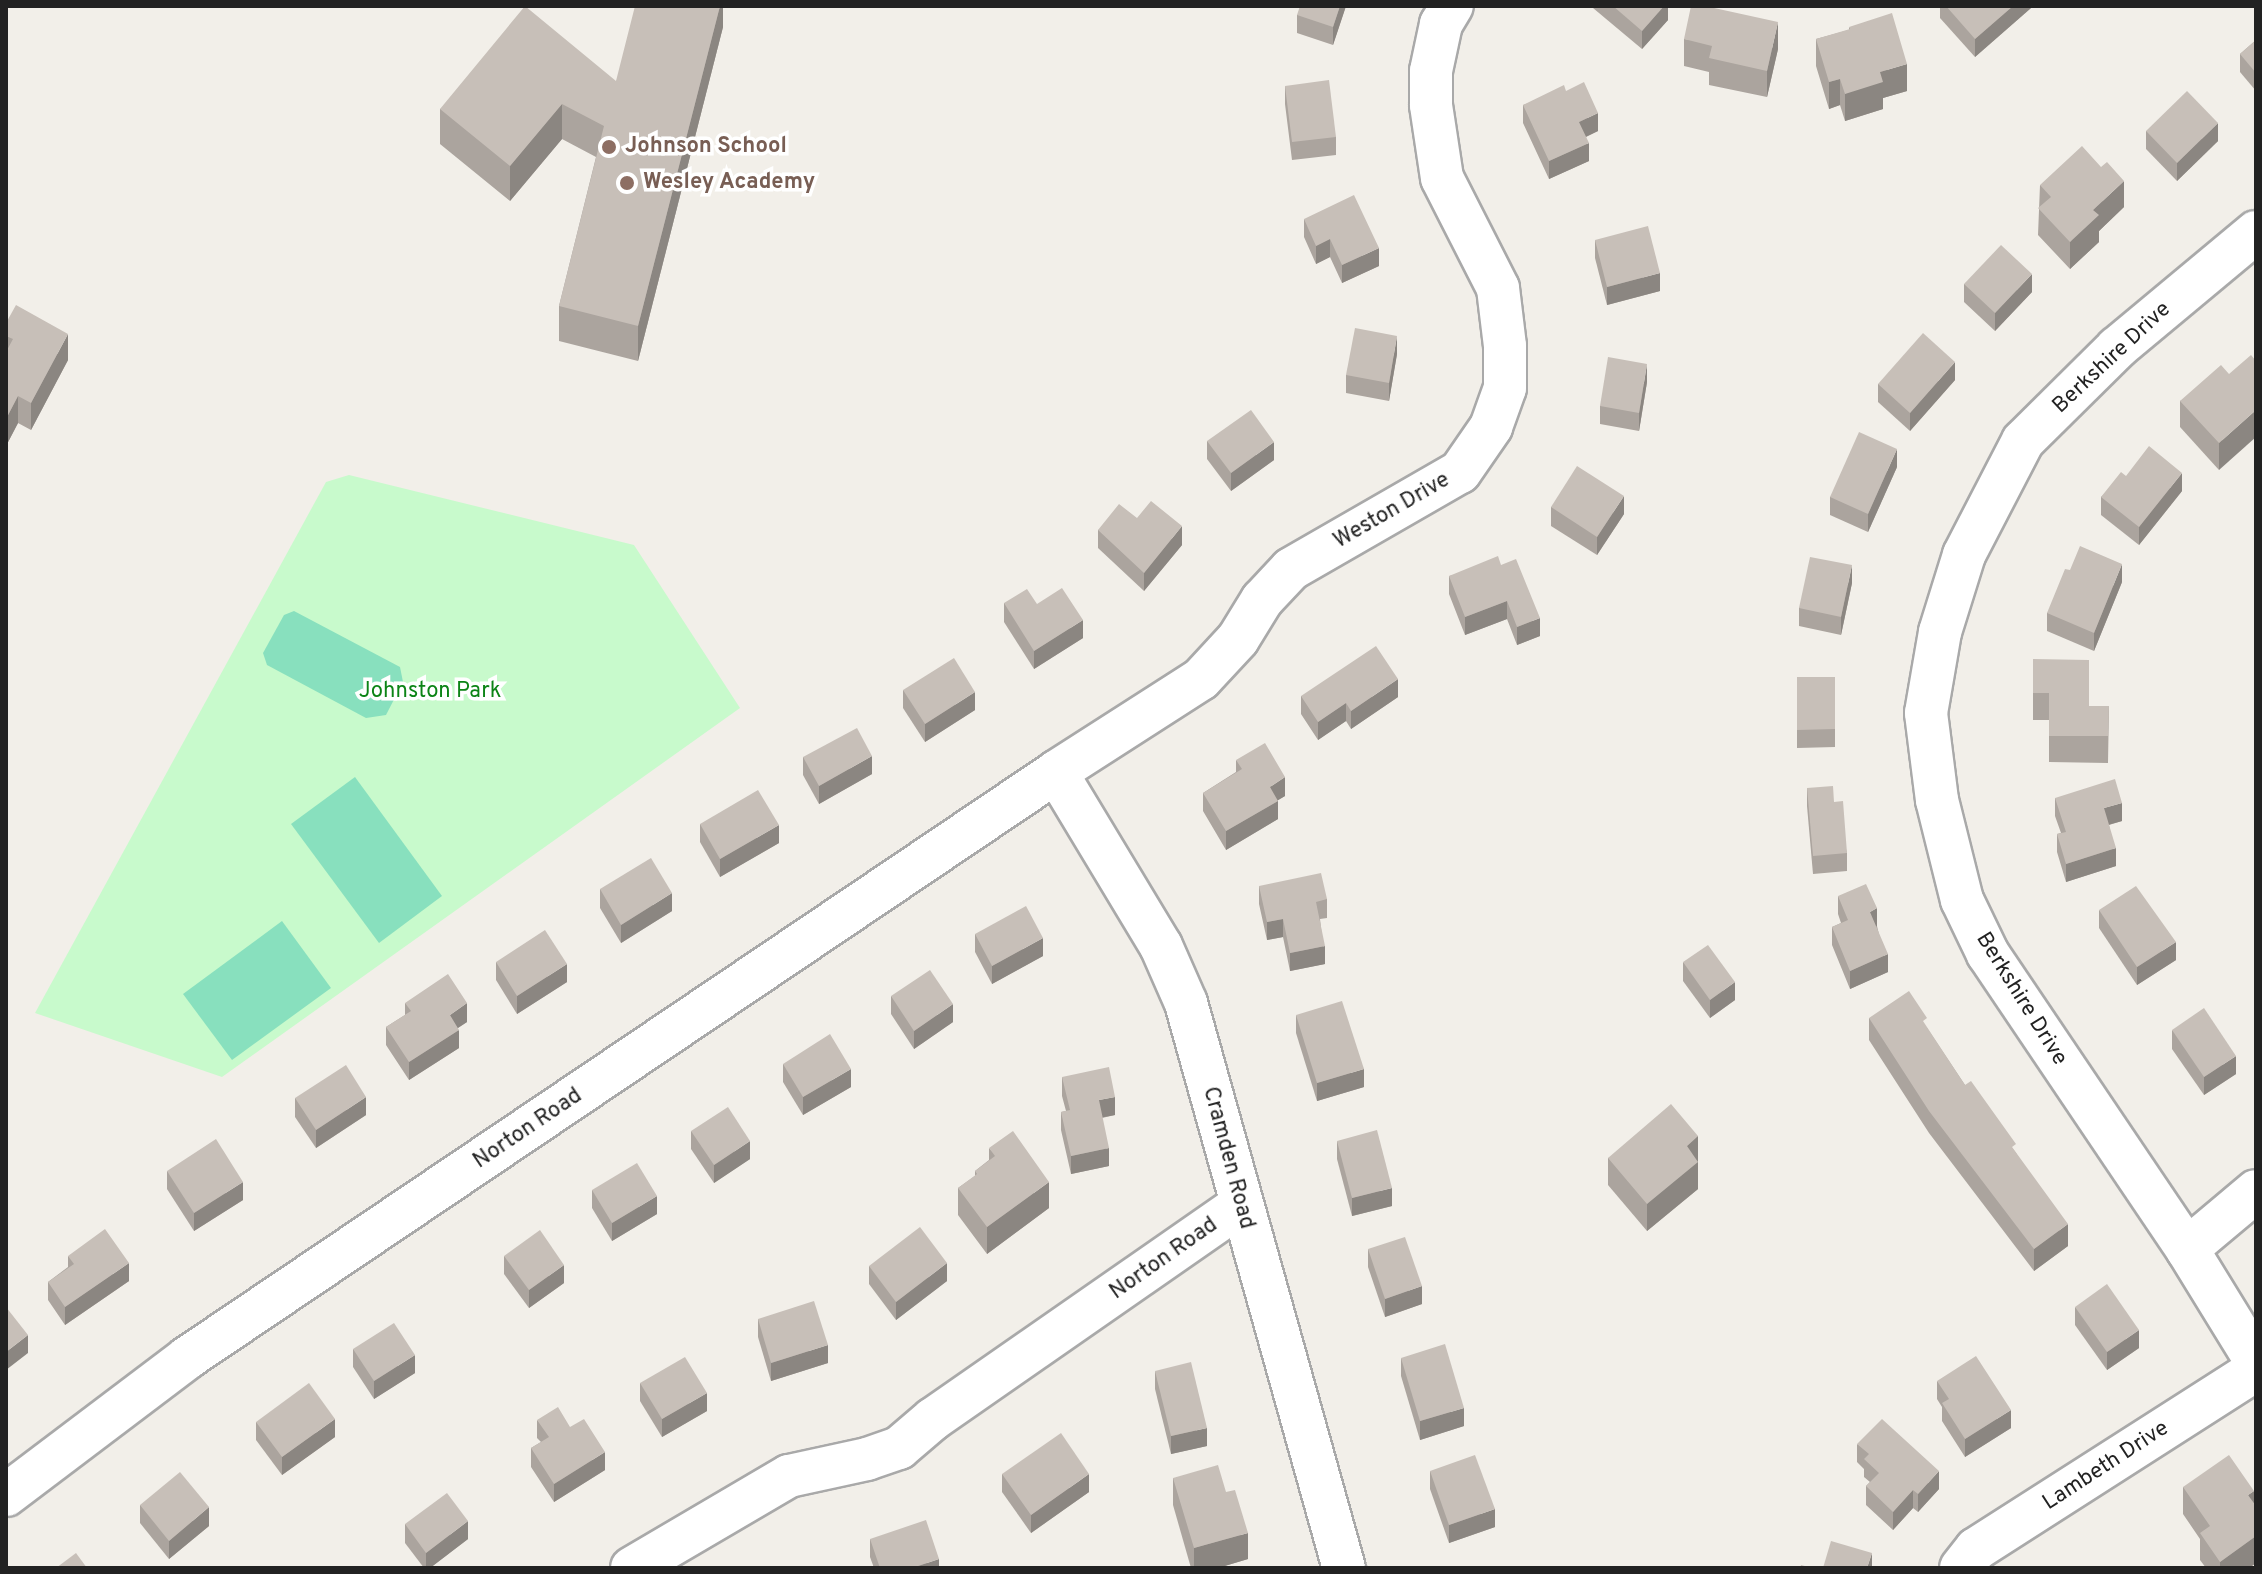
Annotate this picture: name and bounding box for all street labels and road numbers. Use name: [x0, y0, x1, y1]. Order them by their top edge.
street label: Berkshire Drive: [2047, 297, 2177, 419]
street label: Weston Drive: [1329, 467, 1455, 555]
street label: Berkshire Drive: [1970, 928, 2072, 1070]
street label: Norton Road: [469, 1083, 587, 1175]
street label: Cramden Road: [1196, 1084, 1260, 1232]
street label: Norton Road: [1105, 1212, 1223, 1306]
street label: Lambeth Drive: [2038, 1416, 2174, 1516]

